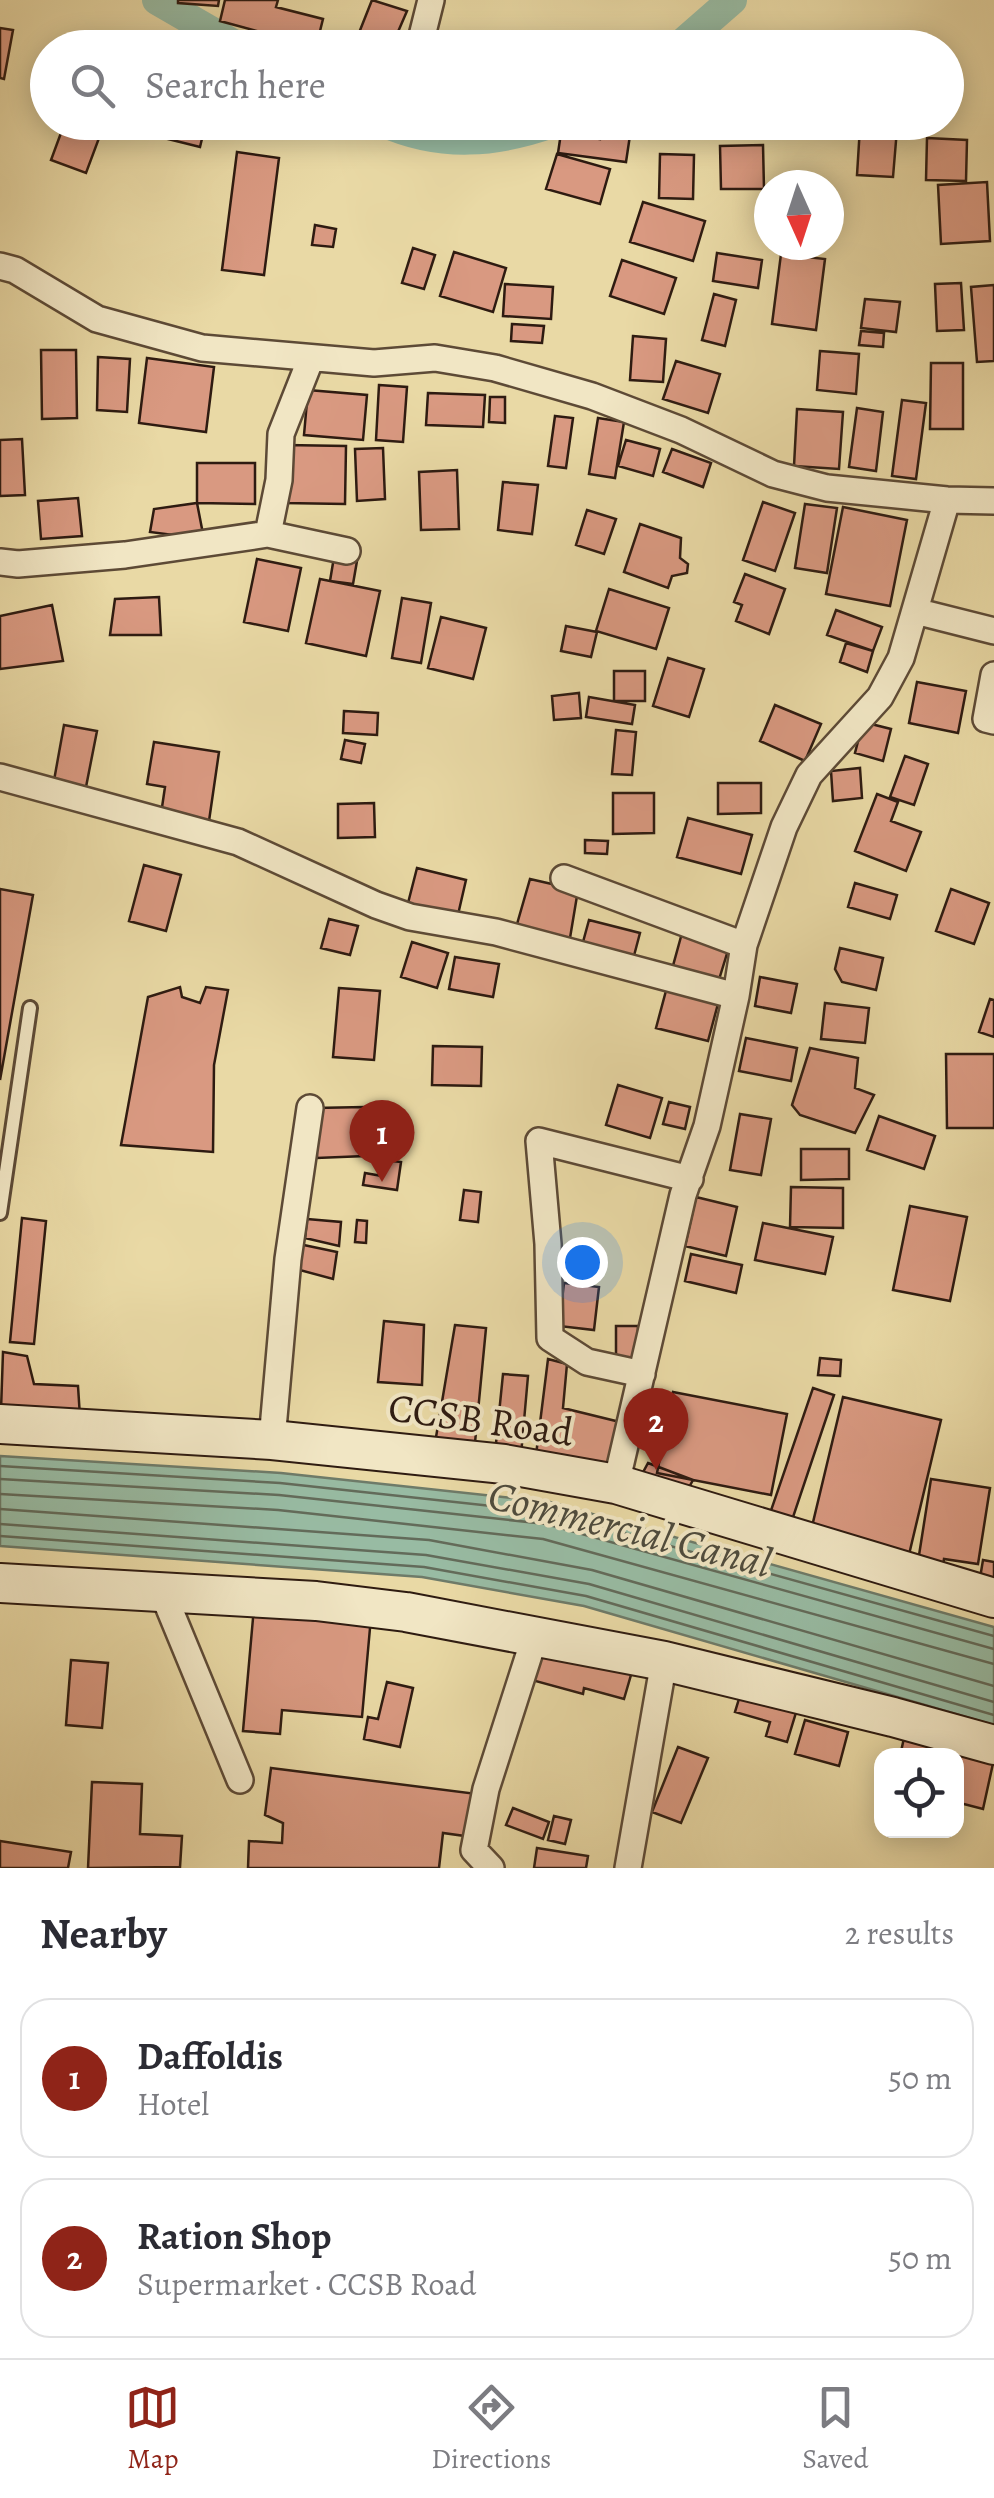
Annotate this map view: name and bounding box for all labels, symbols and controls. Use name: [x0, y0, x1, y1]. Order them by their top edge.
search box: [30, 30, 964, 140]
icon: search: [65, 58, 120, 113]
text: Search here: [145, 59, 326, 111]
north arrow: [754, 170, 844, 260]
pin: 1: [350, 1100, 414, 1182]
your location: [557, 1237, 608, 1288]
street label: CCSB Road: [385, 1379, 577, 1460]
pin: 2: [624, 1388, 688, 1470]
water label: Commercial Canal: [483, 1466, 778, 1591]
map controls: [874, 1748, 964, 1838]
button: locate: [874, 1748, 964, 1838]
text: Nearby: [40, 1905, 167, 1962]
text: 2 results: [845, 1911, 954, 1955]
text: Daffoldis: [137, 2030, 283, 2082]
text: 1: [69, 2056, 80, 2100]
text: 50 m: [888, 2056, 952, 2100]
text: Hotel: [137, 2082, 209, 2126]
text: Ration Shop: [137, 2210, 332, 2262]
text: 2: [67, 2236, 82, 2280]
text: 50 m: [888, 2236, 952, 2280]
text: Supermarket · CCSB Road: [137, 2262, 476, 2306]
tab: Map: [125, 2380, 180, 2478]
tab: Directions: [431, 2380, 551, 2478]
tab: Saved: [802, 2380, 869, 2478]

